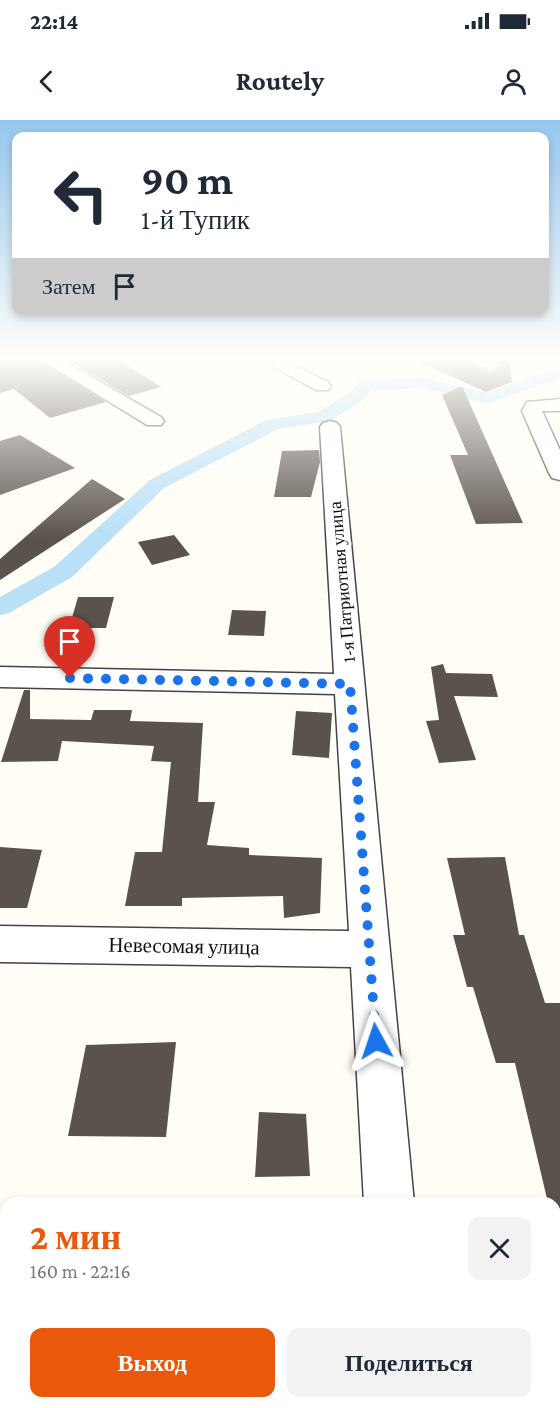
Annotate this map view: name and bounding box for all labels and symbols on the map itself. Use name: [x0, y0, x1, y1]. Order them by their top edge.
street label: 1-я Патриотная улица: [325, 501, 359, 663]
pin: [44, 616, 95, 678]
street label: Невесомая улица: [108, 933, 261, 959]
position arrow: [344, 1009, 408, 1073]

